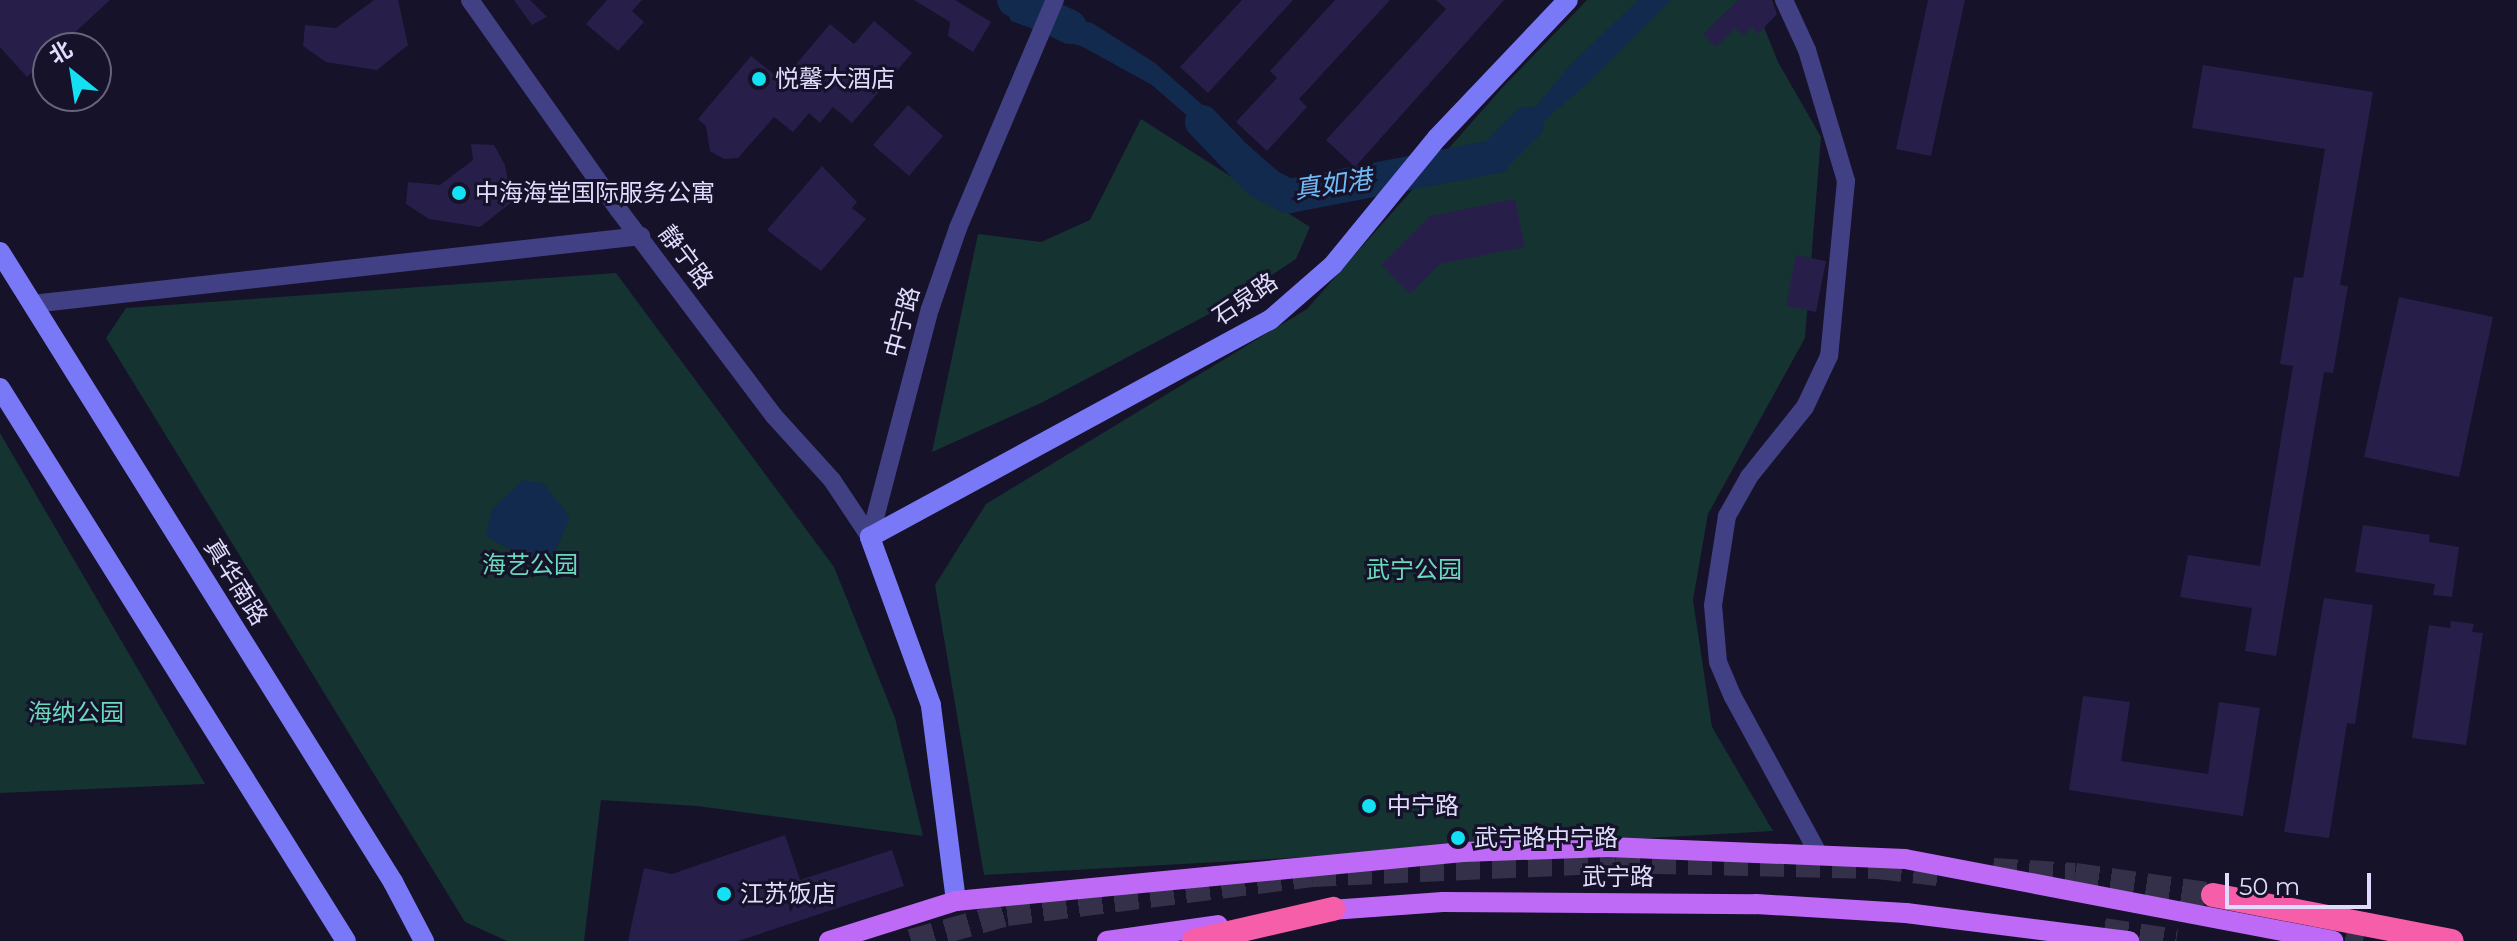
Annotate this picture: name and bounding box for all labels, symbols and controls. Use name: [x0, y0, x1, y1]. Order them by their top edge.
north arrow: [32, 32, 112, 112]
text: 北: [44, 35, 77, 70]
place label: 悦馨大酒店: [775, 65, 895, 93]
marker: 悦馨大酒店: [750, 70, 768, 88]
water label: 真如港: [1292, 164, 1374, 206]
place label: 中海海堂国际服务公寓: [475, 179, 715, 207]
marker: 中海海堂国际服务公寓: [450, 184, 468, 202]
street label: 静宁路: [653, 220, 719, 294]
street label: 石泉路: [1207, 267, 1283, 331]
street label: 中宁路: [879, 283, 925, 361]
street label: 真华南路: [198, 534, 274, 630]
park label: 海艺公园: [482, 551, 578, 579]
park label: 武宁公园: [1366, 556, 1462, 584]
park label: 海纳公园: [28, 699, 124, 727]
place label: 中宁路: [1387, 792, 1459, 820]
marker: 中宁路: [1358, 795, 1380, 817]
place label: 武宁路中宁路: [1474, 824, 1618, 852]
marker: 武宁路中宁路: [1449, 829, 1467, 847]
scale bar: [2229, 857, 2375, 907]
street label: 武宁路: [1582, 863, 1654, 891]
text: 50 m: [2239, 872, 2300, 901]
place label: 江苏饭店: [740, 880, 836, 908]
marker: 江苏饭店: [715, 885, 733, 903]

